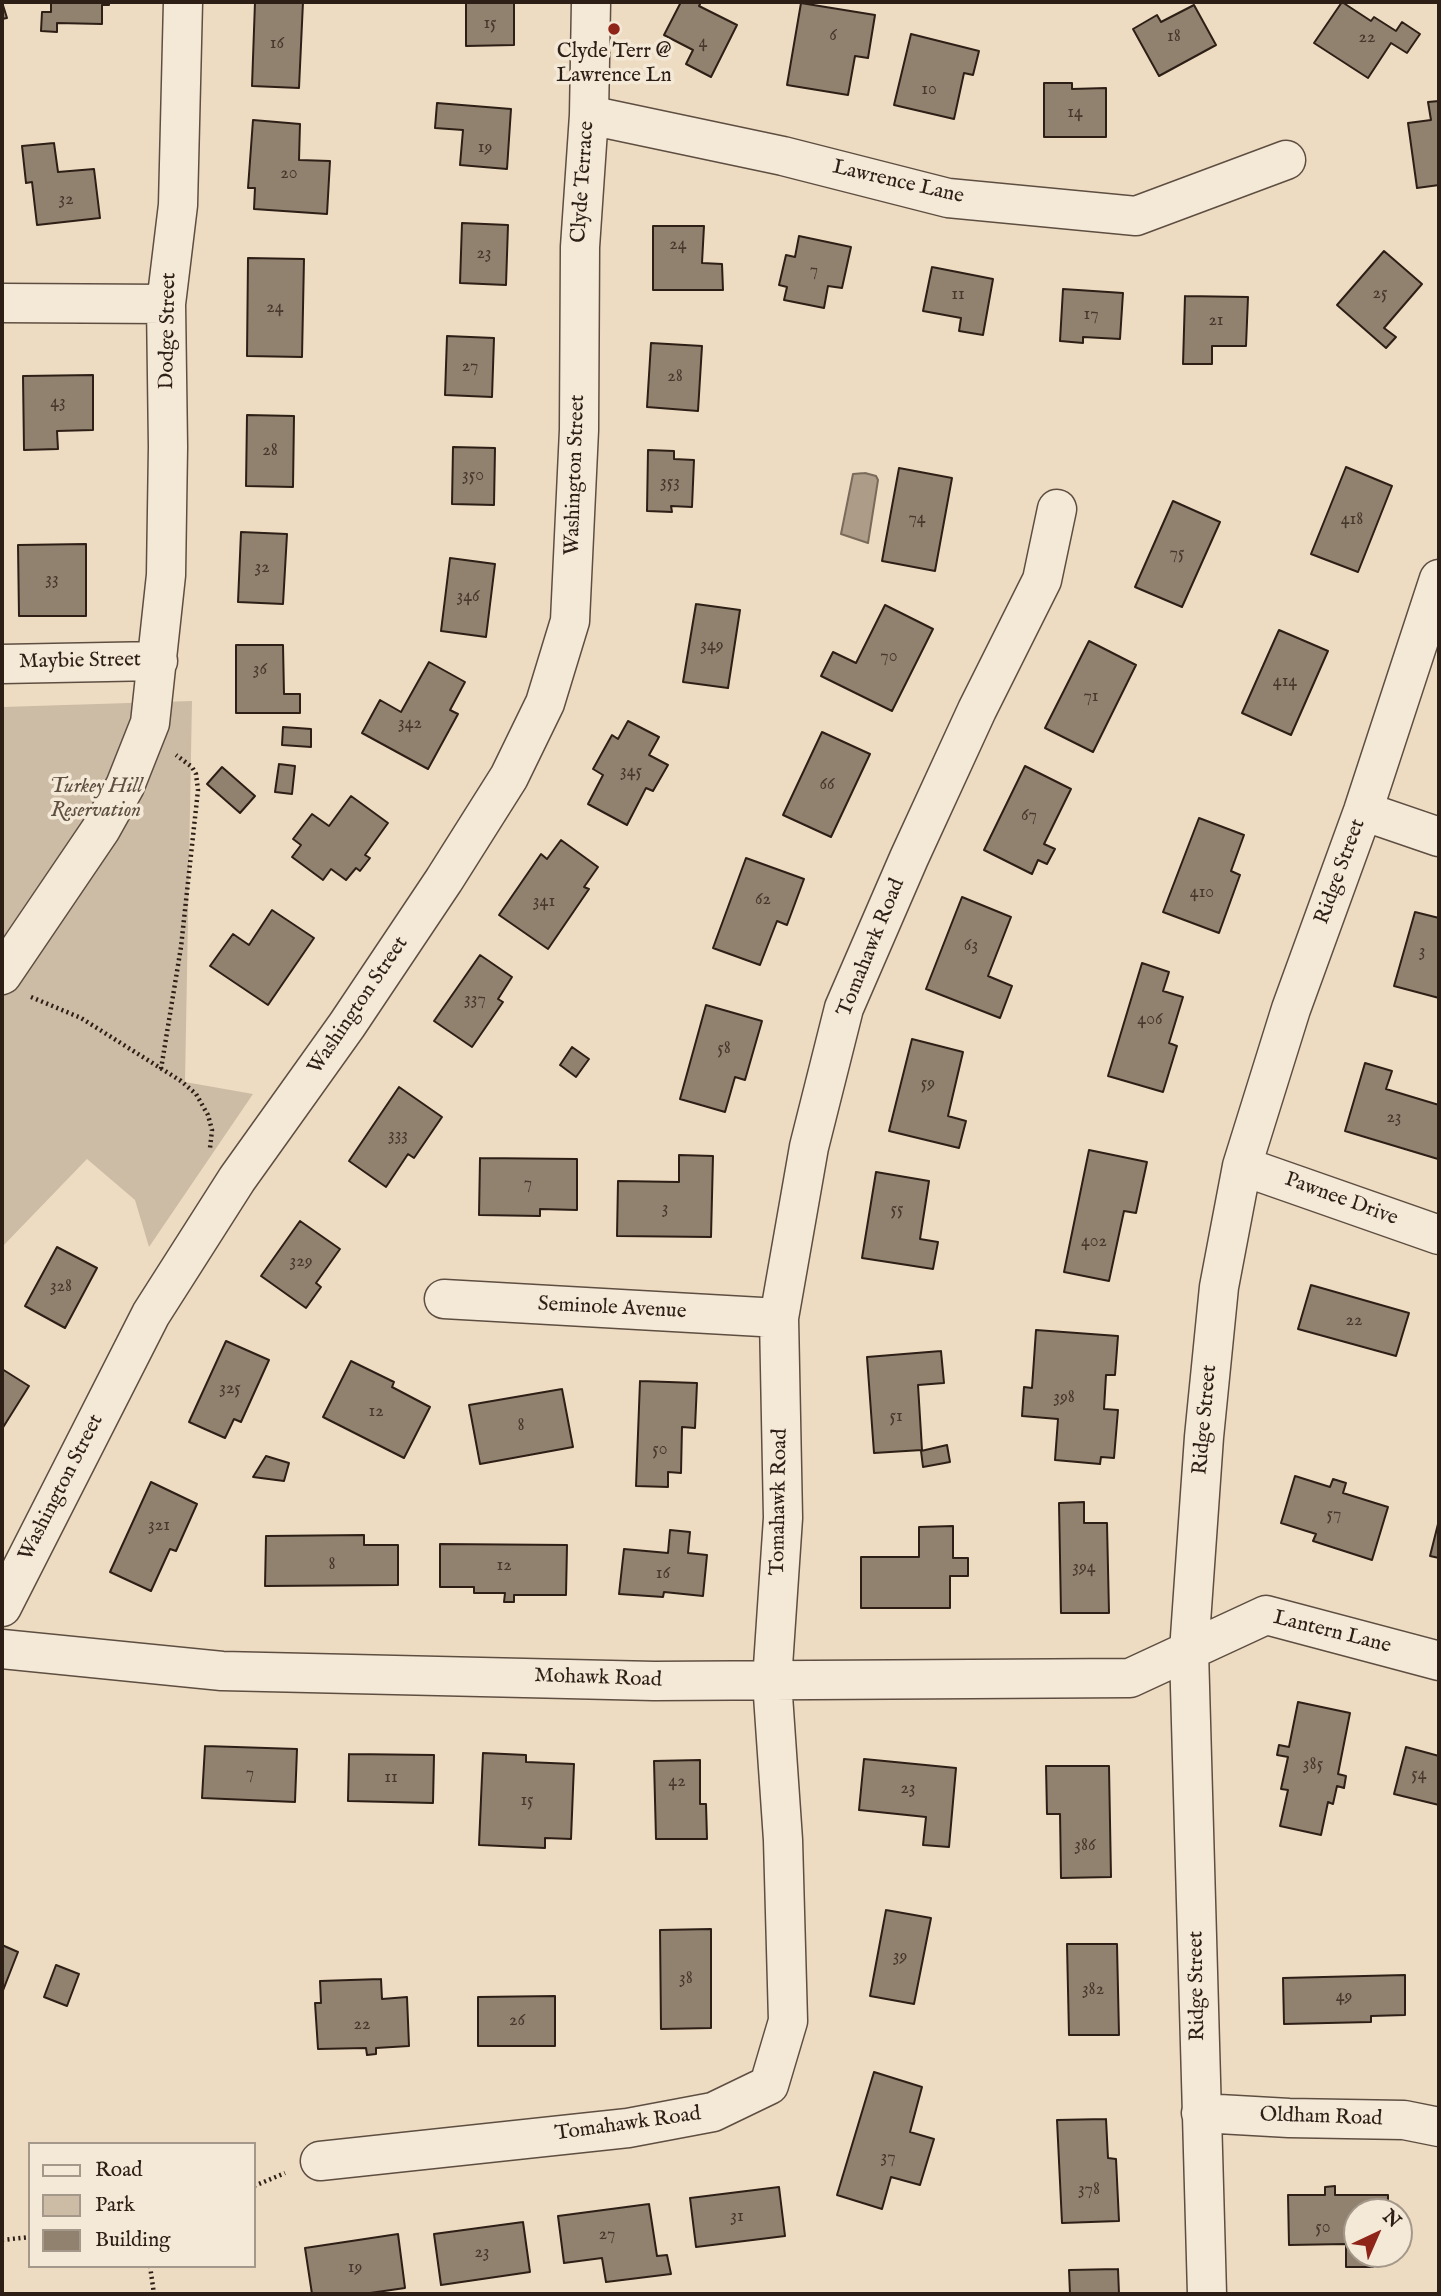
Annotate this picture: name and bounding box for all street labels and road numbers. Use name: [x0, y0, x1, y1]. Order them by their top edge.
street label: Clyde Terrace: [567, 120, 601, 244]
street label: Lawrence Lane: [830, 156, 966, 210]
street label: Dodge Street: [155, 272, 183, 390]
street label: Washington Street: [561, 394, 591, 556]
street label: Maybie Street: [19, 648, 141, 676]
street label: Ridge Street: [1310, 816, 1372, 928]
street label: Tomahawk Road: [833, 875, 911, 1021]
street label: Washington Street: [304, 932, 414, 1080]
street label: Pawnee Drive: [1281, 1168, 1401, 1232]
street label: Seminole Avenue: [537, 1293, 687, 1325]
street label: Ridge Street: [1189, 1364, 1223, 1476]
street label: Washington Street: [14, 1411, 110, 1565]
street label: Tomahawk Road: [766, 1428, 794, 1576]
street label: Lantern Lane: [1271, 1606, 1393, 1660]
street label: Mohawk Road: [534, 1664, 662, 1694]
street label: Ridge Street: [1184, 1931, 1212, 2041]
street label: Tomahawk Road: [554, 2102, 702, 2148]
street label: Oldham Road: [1259, 2103, 1383, 2133]

